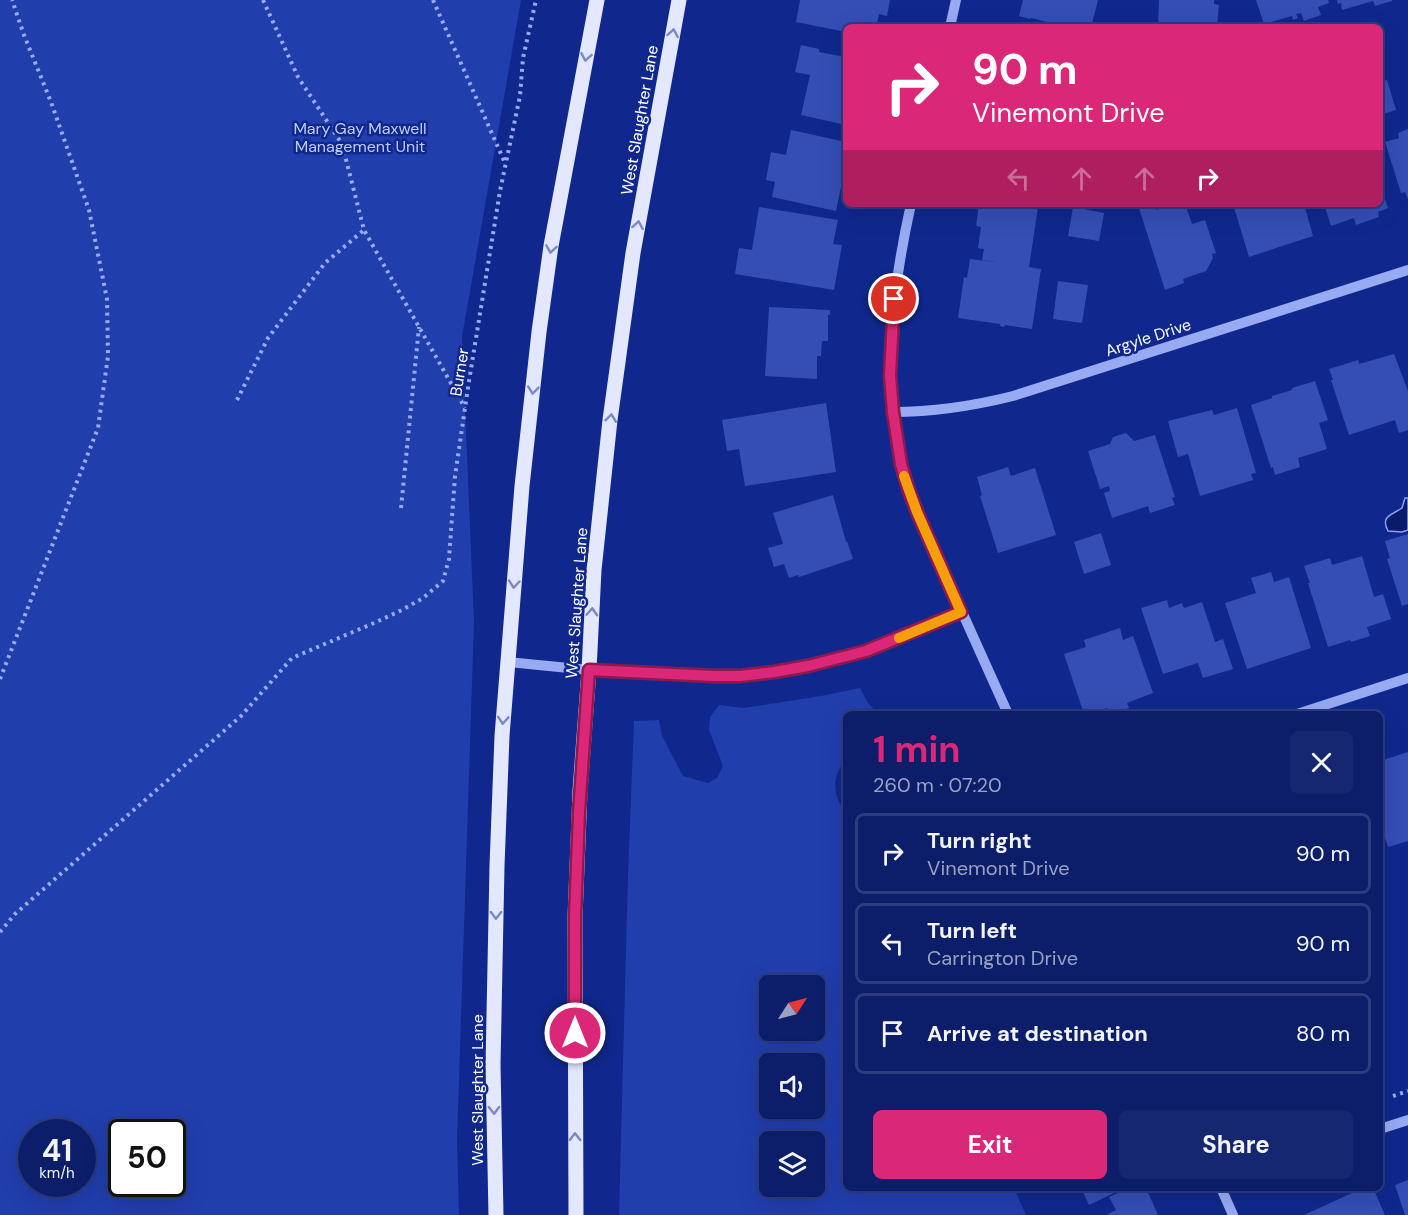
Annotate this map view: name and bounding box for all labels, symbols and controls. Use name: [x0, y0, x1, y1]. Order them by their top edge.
one-way arrow: [666, 28, 679, 38]
text: 90 m: [972, 42, 1078, 97]
street label: West Slaughter Lane: [616, 44, 663, 197]
icon: right: [873, 48, 951, 126]
one-way arrow: [580, 52, 593, 62]
text: Vinemont Drive: [972, 95, 1165, 130]
park label: Mary Gay Maxwell Management Unit: [293, 118, 427, 157]
icon: left: [1002, 162, 1035, 195]
icon: ahead: [1065, 162, 1098, 195]
icon: ahead: [1128, 162, 1161, 195]
icon: right: [1191, 162, 1224, 195]
one-way arrow: [631, 220, 644, 230]
one-way arrow: [545, 244, 558, 254]
pin: [868, 273, 919, 324]
icon: arrive: [877, 282, 910, 315]
street label: Argyle Drive: [1103, 314, 1194, 361]
street label: Burner: [445, 346, 474, 398]
one-way arrow: [527, 385, 540, 394]
one-way arrow: [604, 413, 616, 422]
street label: West Slaughter Lane: [561, 527, 592, 679]
one-way arrow: [508, 579, 521, 588]
one-way arrow: [586, 607, 599, 616]
one-way arrow: [497, 716, 510, 725]
text: 1 min: [873, 726, 961, 773]
button: close: [1290, 731, 1353, 794]
text: 260 m · 07:20: [873, 772, 1002, 798]
text: Turn right: [927, 826, 1032, 855]
icon: right: [876, 837, 909, 870]
text: 90 m: [1296, 839, 1350, 868]
text: Vinemont Drive: [927, 855, 1070, 881]
one-way arrow: [490, 911, 502, 920]
text: Turn left: [927, 916, 1017, 945]
icon: left: [876, 927, 909, 960]
text: 90 m: [1296, 929, 1350, 958]
text: Carrington Drive: [927, 945, 1078, 971]
north arrow: [759, 975, 825, 1041]
map controls: [759, 975, 825, 1197]
position arrow: [543, 1001, 607, 1065]
street label: West Slaughter Lane: [467, 1014, 488, 1166]
icon: arrive: [876, 1017, 909, 1050]
text: Arrive at destination: [927, 1019, 1148, 1048]
text: 80 m: [1296, 1019, 1350, 1048]
button: sound: [759, 1053, 825, 1119]
one-way arrow: [488, 1106, 500, 1115]
button: Exit: [873, 1110, 1107, 1179]
button: Share: [1119, 1110, 1353, 1179]
speed limit sign: 50: [108, 1119, 186, 1197]
text: 41: [42, 1131, 72, 1170]
button: layers: [759, 1131, 825, 1197]
one-way arrow: [569, 1132, 581, 1141]
text: km/h: [39, 1163, 75, 1183]

